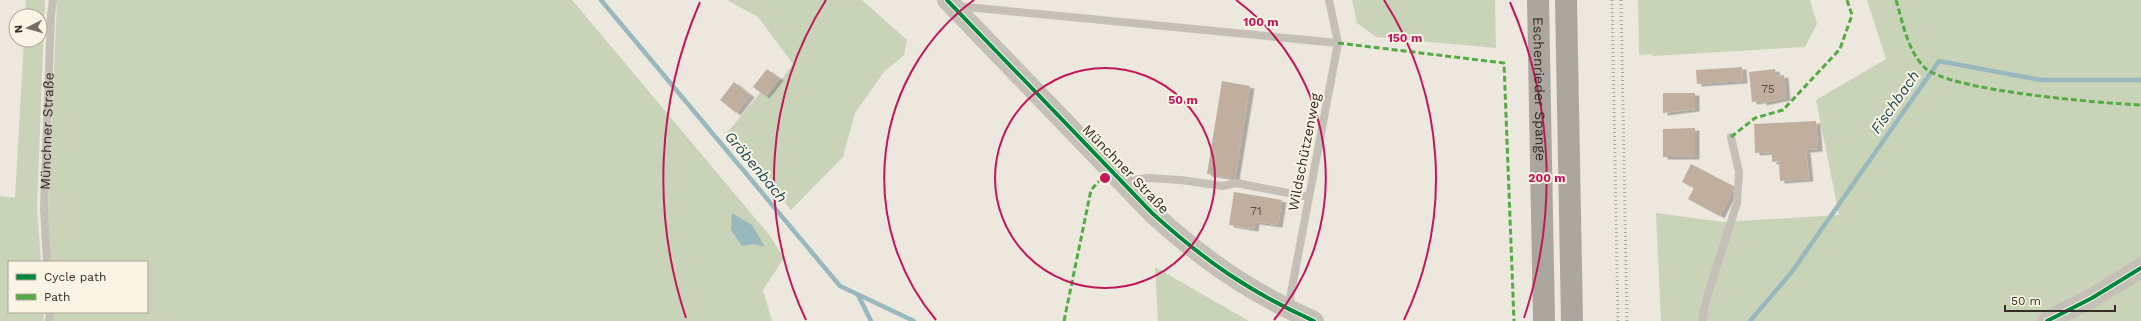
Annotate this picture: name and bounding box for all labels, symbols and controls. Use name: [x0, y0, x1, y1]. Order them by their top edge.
north arrow: [8, 8, 48, 48]
text: 100 m: [1243, 15, 1279, 29]
street label: Eschenrieder Spange: [1530, 17, 1549, 161]
text: N: [12, 24, 25, 34]
text: 150 m: [1388, 31, 1422, 45]
water label: Fischbach: [1867, 67, 1923, 137]
street label: Münchner Straße: [37, 72, 57, 190]
house number: 75: [1761, 82, 1775, 96]
street label: Wildschützenweg: [1285, 91, 1323, 212]
text: 50 m: [1168, 93, 1198, 107]
street label: Münchner Straße: [1079, 121, 1173, 217]
water label: Gröbenbach: [721, 128, 791, 206]
centre of rings: [1098, 171, 1112, 185]
text: 200 m: [1528, 171, 1566, 185]
house number: 71: [1250, 204, 1262, 218]
legend: [8, 261, 148, 313]
text: Cycle path: [44, 270, 106, 284]
scale bar: [2005, 287, 2115, 313]
text: Path: [44, 290, 70, 304]
text: 50 m: [2011, 294, 2041, 308]

